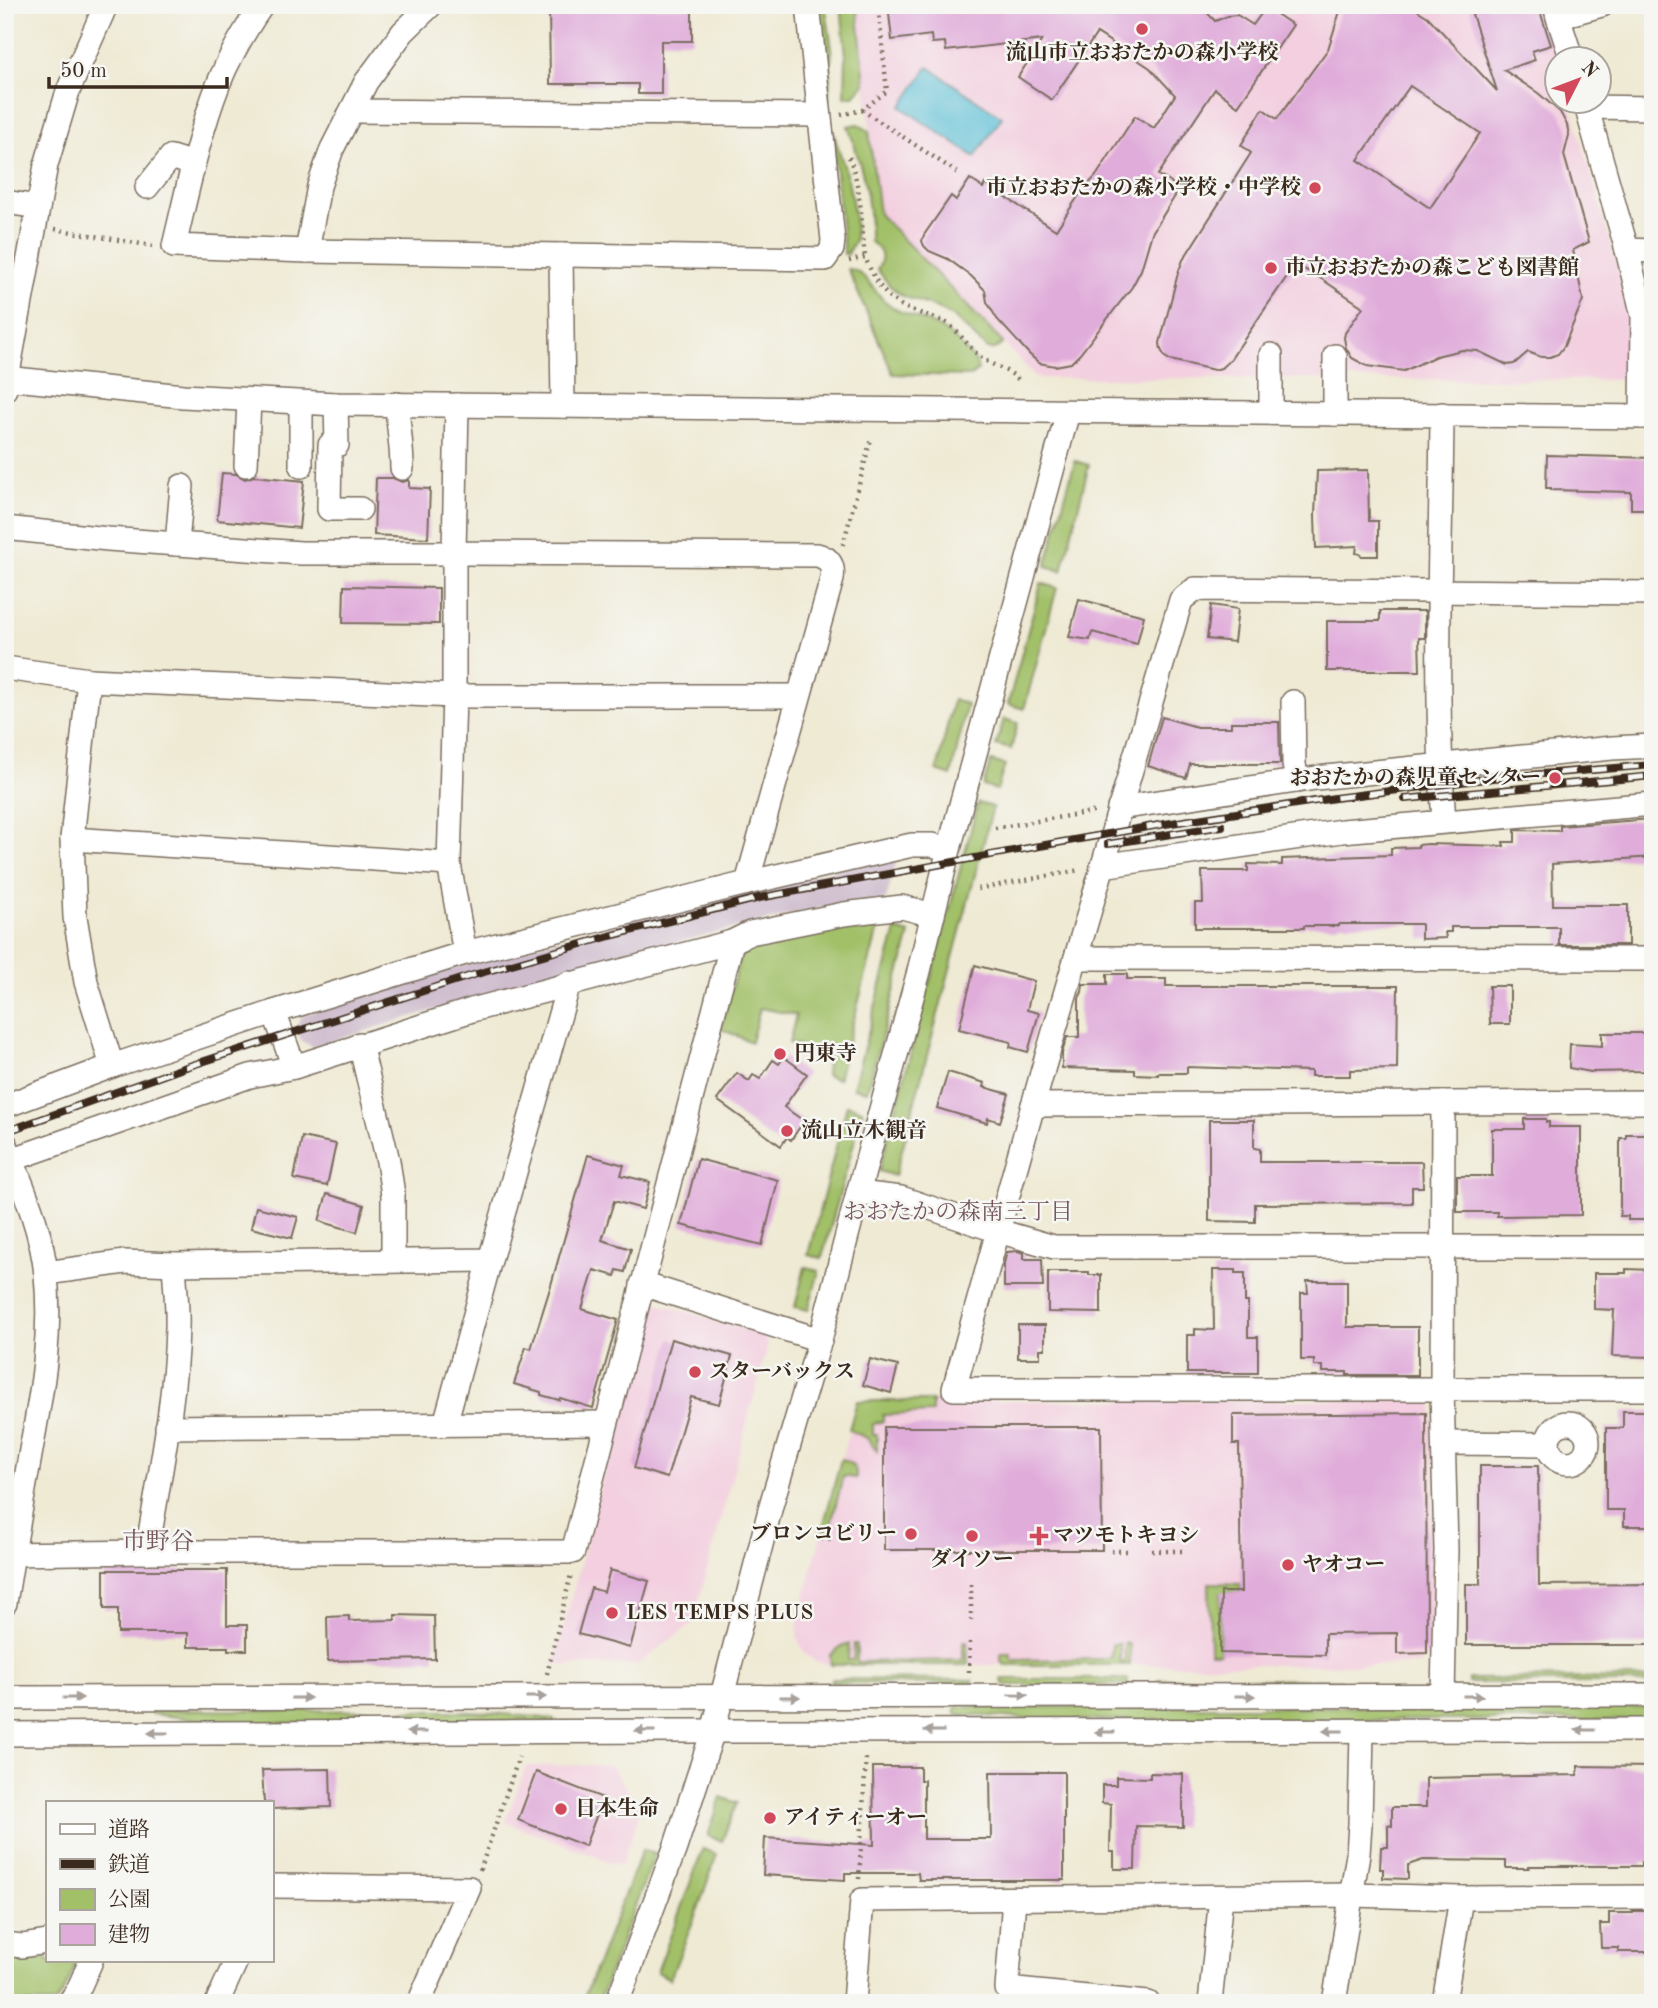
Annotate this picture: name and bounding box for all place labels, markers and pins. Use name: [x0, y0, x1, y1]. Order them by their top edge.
marker: 流山市立おおたかの森小学校: [1134, 21, 1150, 37]
place label: 流山市立おおたかの森小学校: [1006, 40, 1279, 64]
place label: 市立おおたかの森小学校・中学校: [986, 176, 1301, 199]
marker: 市立おおたかの森小学校・中学校: [1307, 180, 1323, 196]
place label: 市立おおたかの森こども図書館: [1285, 256, 1579, 279]
marker: 市立おおたかの森こども図書館: [1263, 260, 1279, 276]
place label: おおたかの森児童センター: [1290, 766, 1541, 789]
marker: おおたかの森児童センター: [1547, 770, 1563, 786]
place label: 円東寺: [794, 1042, 857, 1065]
marker: 円東寺: [772, 1046, 788, 1062]
place label: 流山立木観音: [801, 1118, 927, 1142]
marker: 流山立木観音: [779, 1123, 795, 1139]
place label: スターバックス: [709, 1361, 855, 1383]
marker: スターバックス: [687, 1364, 703, 1380]
place label: ブロンコビリー: [750, 1522, 897, 1545]
place label: マツモトキヨシ: [1053, 1525, 1199, 1547]
marker: ブロンコビリー: [903, 1526, 919, 1542]
marker: ダイソー: [964, 1528, 980, 1544]
marker: マツモトキヨシ: [1031, 1528, 1047, 1544]
place label: ダイソー: [930, 1548, 1014, 1571]
place label: ヤオコー: [1302, 1554, 1385, 1576]
marker: ヤオコー: [1280, 1557, 1296, 1573]
place label: LES TEMPS PLUS: [626, 1603, 813, 1624]
marker: LES TEMPS PLUS: [604, 1605, 620, 1621]
place label: 日本生命: [575, 1796, 659, 1820]
marker: 日本生命: [553, 1801, 569, 1817]
place label: アイティーオー: [784, 1807, 927, 1829]
marker: アイティーオー: [762, 1810, 778, 1826]

